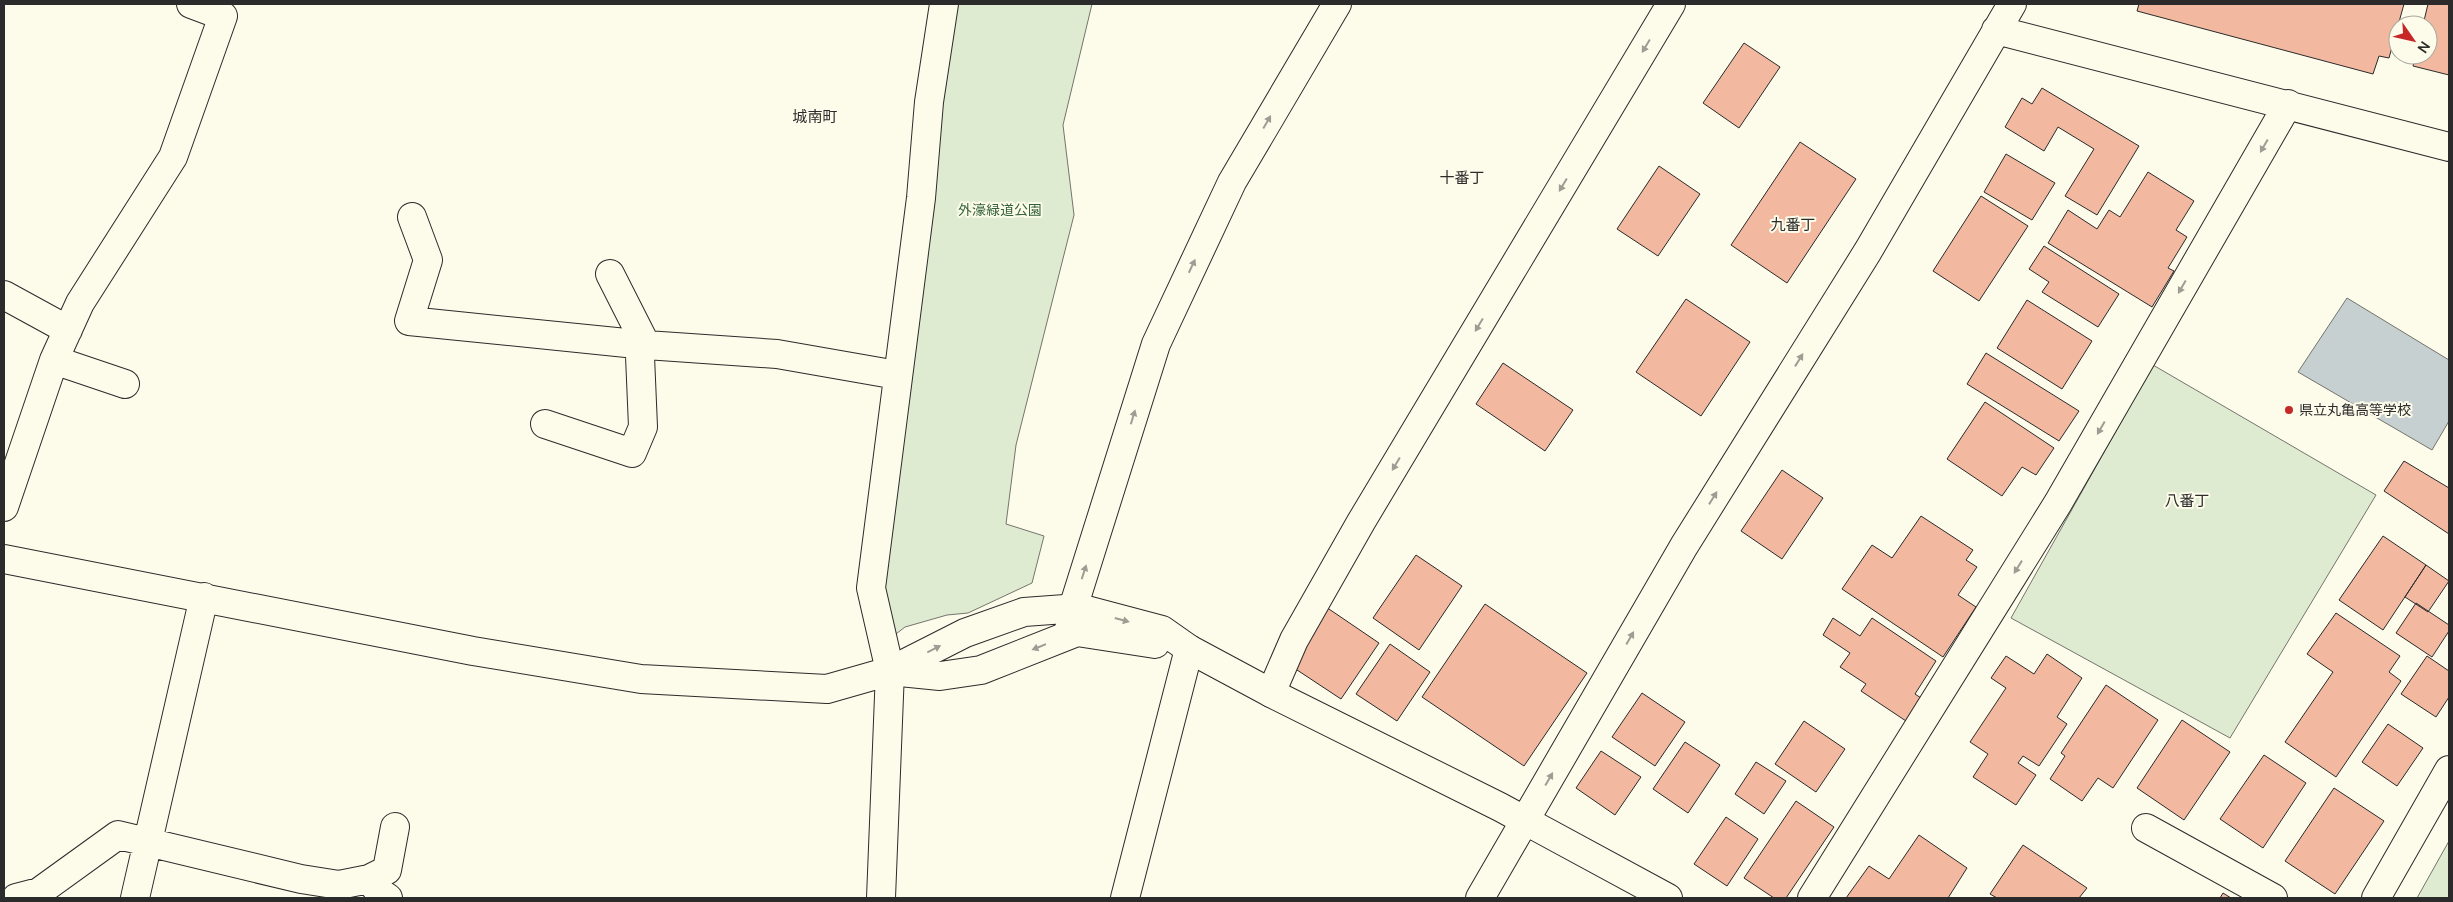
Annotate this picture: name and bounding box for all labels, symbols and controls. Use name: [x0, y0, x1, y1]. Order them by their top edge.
north arrow: [2388, 15, 2438, 65]
one-way arrow: [1642, 38, 1650, 53]
text: N: [2414, 38, 2435, 57]
district label: 城南町: [792, 106, 838, 127]
one-way arrow: [1263, 116, 1272, 129]
one-way arrow: [2259, 139, 2268, 153]
district label: 十番丁: [1439, 167, 1485, 188]
one-way arrow: [1558, 179, 1567, 192]
park label: 外濠緑道公園: [958, 200, 1042, 219]
district label: 九番丁: [1770, 214, 1816, 235]
one-way arrow: [1189, 259, 1197, 273]
one-way arrow: [2178, 280, 2187, 293]
one-way arrow: [1475, 318, 1484, 331]
one-way arrow: [1795, 354, 1804, 367]
place label: 県立丸亀高等学校: [2299, 400, 2411, 419]
marker: 県立丸亀高等学校: [2283, 404, 2295, 416]
one-way arrow: [1130, 410, 1138, 425]
one-way arrow: [2097, 421, 2106, 434]
one-way arrow: [1391, 458, 1400, 471]
district label: 八番丁: [2164, 490, 2210, 511]
one-way arrow: [1709, 492, 1718, 505]
one-way arrow: [2013, 561, 2023, 574]
one-way arrow: [1081, 564, 1089, 579]
one-way arrow: [1115, 616, 1130, 624]
one-way arrow: [1626, 631, 1635, 645]
one-way arrow: [1032, 644, 1046, 652]
one-way arrow: [926, 645, 941, 653]
one-way arrow: [1544, 772, 1553, 785]

